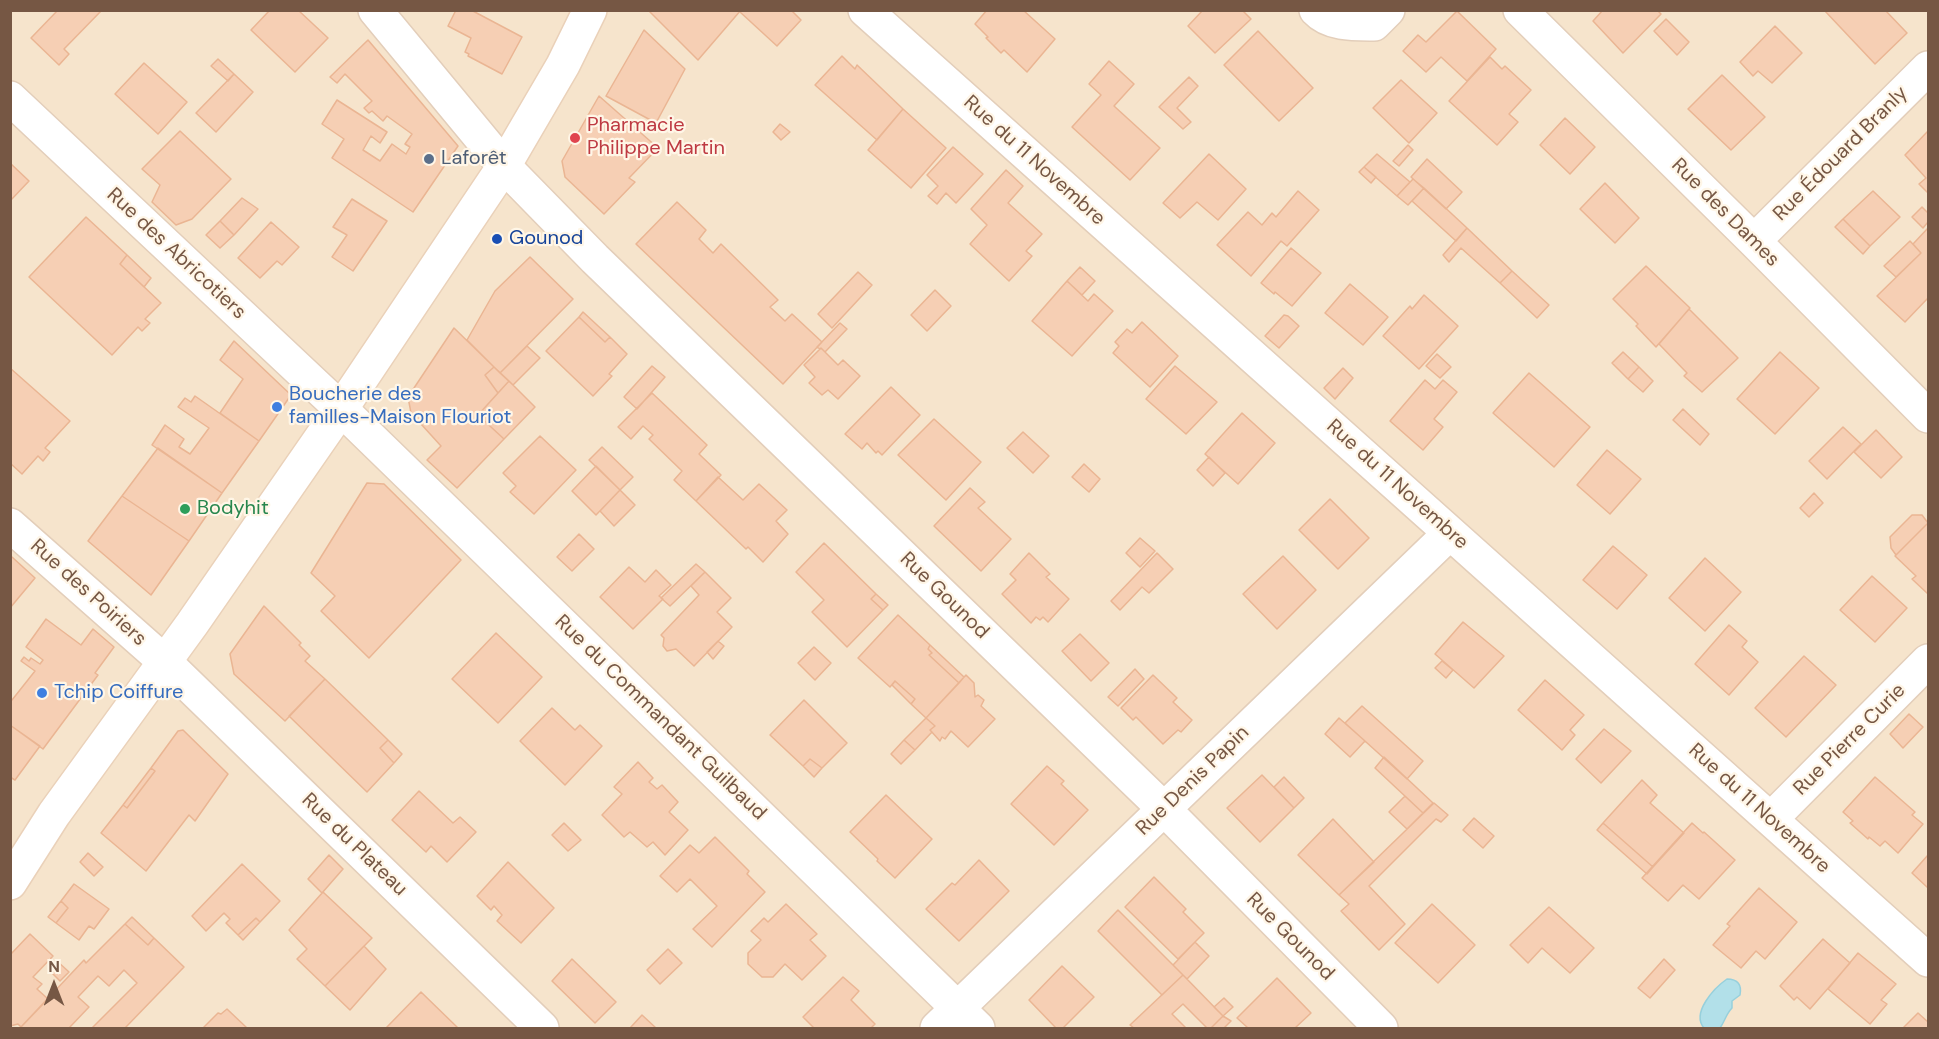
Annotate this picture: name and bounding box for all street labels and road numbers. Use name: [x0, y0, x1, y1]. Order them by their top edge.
street label: Rue Édouard Branly: [1769, 82, 1913, 226]
street label: Rue du 11 Novembre: [958, 91, 1110, 231]
street label: Rue des Dames: [1666, 154, 1784, 272]
street label: Rue des Abricotiers: [101, 183, 251, 325]
street label: Rue du 11 Novembre: [1321, 415, 1473, 555]
street label: Rue des Poiriers: [25, 535, 151, 651]
street label: Rue Gounod: [895, 548, 993, 644]
street label: Rue du Commandant Guilbaud: [549, 610, 771, 826]
street label: Rue Pierre Curie: [1789, 679, 1911, 801]
street label: Rue Denis Papin: [1132, 721, 1254, 841]
street label: Rue du 11 Novembre: [1683, 739, 1835, 879]
street label: Rue du Plateau: [296, 789, 412, 901]
street label: Rue Gounod: [1241, 888, 1339, 986]

